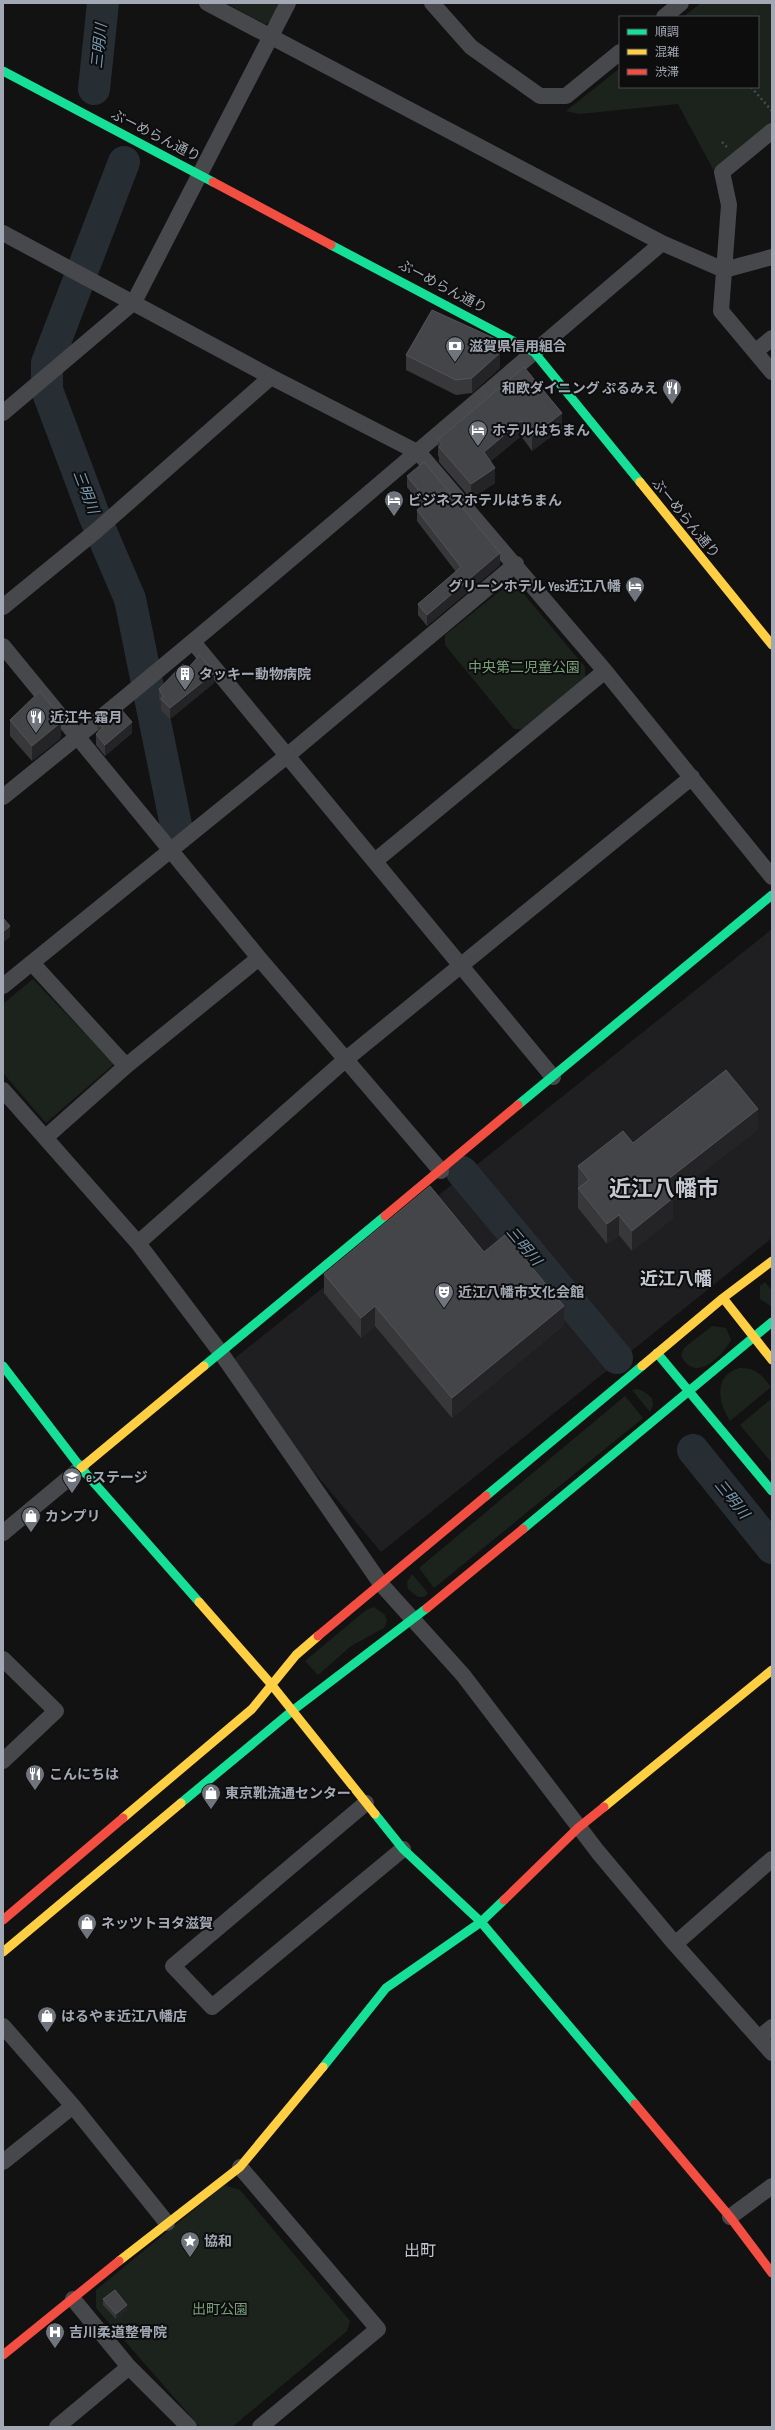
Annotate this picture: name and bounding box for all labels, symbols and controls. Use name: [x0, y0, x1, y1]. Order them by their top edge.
legend: [619, 16, 759, 88]
water label: 三明川: [88, 21, 112, 69]
text: 順調: [655, 25, 679, 40]
text: 混雑: [655, 45, 679, 60]
text: 渋滞: [655, 65, 679, 80]
street label: ぶーめらん通り: [108, 106, 203, 165]
street label: ぶーめらん通り: [396, 256, 490, 317]
bank icon: 滋賀県信用組合: [444, 335, 466, 363]
place label: 滋賀県信用組合: [469, 338, 567, 355]
restaurant icon: 和欧ダイニング ぷるみえ: [661, 377, 683, 405]
place label: 和欧ダイニング ぷるみえ: [502, 380, 658, 397]
hotel icon: ホテルはちまん: [467, 419, 489, 447]
place label: ホテルはちまん: [492, 422, 590, 439]
water label: 三明川: [69, 468, 103, 518]
street label: ぶーめらん通り: [648, 475, 723, 562]
hotel icon: ビジネスホテルはちまん: [383, 489, 405, 517]
place label: ビジネスホテルはちまん: [408, 492, 562, 509]
hotel icon: グリーンホテル Yes近江八幡: [624, 575, 646, 603]
place label: グリーンホテル Yes近江八幡: [449, 578, 621, 595]
park label: 中央第二児童公園: [468, 659, 580, 676]
building icon: タッキー動物病院: [174, 663, 196, 691]
place label: タッキー動物病院: [199, 666, 311, 683]
restaurant icon: 近江牛 霜月: [25, 706, 47, 734]
place label: 近江牛 霜月: [50, 709, 122, 726]
district label: 近江八幡市: [609, 1176, 719, 1203]
water label: 三明川: [502, 1223, 547, 1271]
district label: 近江八幡: [640, 1269, 712, 1290]
theatre icon: 近江八幡市文化会館: [433, 1281, 455, 1309]
place label: 近江八幡市文化会館: [458, 1284, 584, 1301]
school or university icon: eステージ: [61, 1466, 83, 1494]
place label: eステージ: [86, 1469, 148, 1486]
water label: 三明川: [710, 1476, 754, 1524]
shop icon: カンプリ: [20, 1505, 42, 1533]
place label: カンプリ: [45, 1508, 101, 1525]
restaurant icon: こんにちは: [24, 1763, 46, 1791]
place label: こんにちは: [49, 1766, 119, 1783]
shop icon: 東京靴流通センター: [200, 1782, 222, 1810]
place label: 東京靴流通センター: [225, 1785, 351, 1802]
shop icon: ネッツトヨタ滋賀: [76, 1912, 98, 1940]
place label: ネッツトヨタ滋賀: [101, 1915, 213, 1932]
shop icon: はるやま近江八幡店: [36, 2005, 58, 2033]
place label: はるやま近江八幡店: [61, 2008, 187, 2025]
place icon: 協和: [179, 2230, 201, 2258]
place label: 協和: [204, 2233, 232, 2250]
district label: 出町: [404, 2242, 436, 2261]
park label: 出町公園: [192, 2301, 248, 2318]
hospital icon: 吉川柔道整骨院: [44, 2321, 66, 2349]
place label: 吉川柔道整骨院: [69, 2324, 167, 2341]

